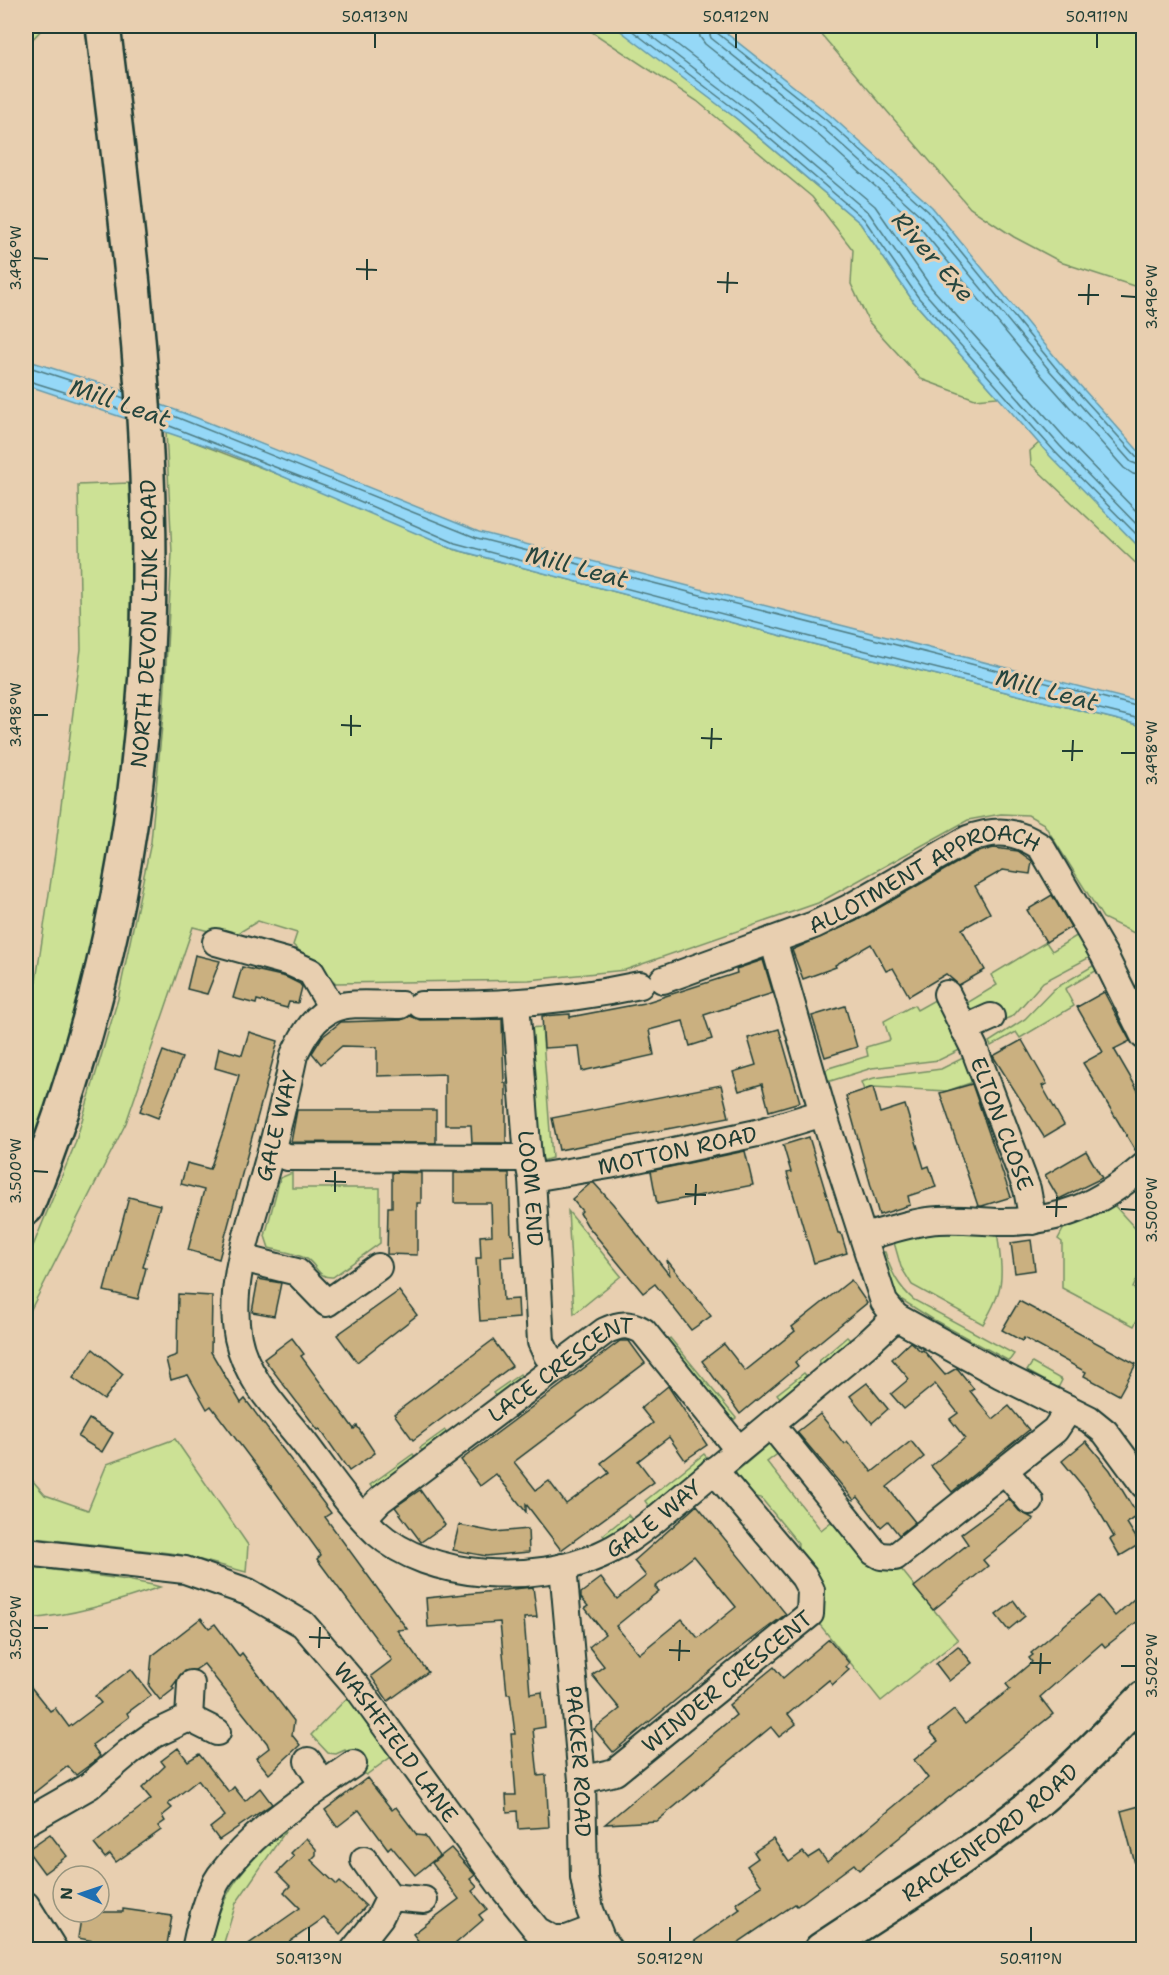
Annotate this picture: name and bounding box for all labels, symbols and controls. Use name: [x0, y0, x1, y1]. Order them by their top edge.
text: 50.913°N: [342, 7, 408, 27]
text: 50.912°N: [703, 7, 769, 27]
text: 50.911°N: [1066, 7, 1128, 27]
water label: River Exe: [885, 205, 981, 309]
text: 3.496°W: [6, 225, 26, 291]
text: 3.496°W: [1142, 264, 1162, 330]
water label: Mill Leat: [65, 371, 175, 435]
street label: NORTH DEVON LINK ROAD: [123, 479, 164, 769]
water label: Mill Leat: [522, 538, 632, 596]
water label: Mill Leat: [992, 661, 1102, 719]
text: 3.498°W: [6, 682, 26, 748]
text: 3.498°W: [1142, 720, 1162, 786]
street label: ALLOTMENT APPROACH: [804, 818, 1046, 940]
street label: ELTON CLOSE: [964, 1053, 1041, 1194]
street label: GALE WAY: [249, 1067, 305, 1185]
street label: MOTTON ROAD: [596, 1119, 760, 1181]
street label: LOOM END: [511, 1129, 550, 1247]
text: 3.500°W: [6, 1138, 26, 1204]
text: 3.500°W: [1142, 1177, 1162, 1243]
street label: LACE CRESCENT: [482, 1311, 634, 1429]
street label: GALE WAY: [601, 1472, 708, 1564]
text: 3.502°W: [6, 1595, 26, 1661]
street label: WINDER CRESCENT: [636, 1603, 818, 1759]
text: 3.502°W: [1142, 1633, 1162, 1699]
street label: WASHFIELD LANE: [327, 1656, 465, 1828]
street label: PACKER ROAD: [559, 1684, 598, 1837]
street label: RACKENFORD ROAD: [896, 1757, 1084, 1908]
north arrow: [51, 1864, 111, 1924]
text: N: [56, 1887, 77, 1900]
text: 50.913°N: [276, 1949, 342, 1969]
text: 50.912°N: [637, 1949, 703, 1969]
text: 50.911°N: [1000, 1949, 1062, 1969]

